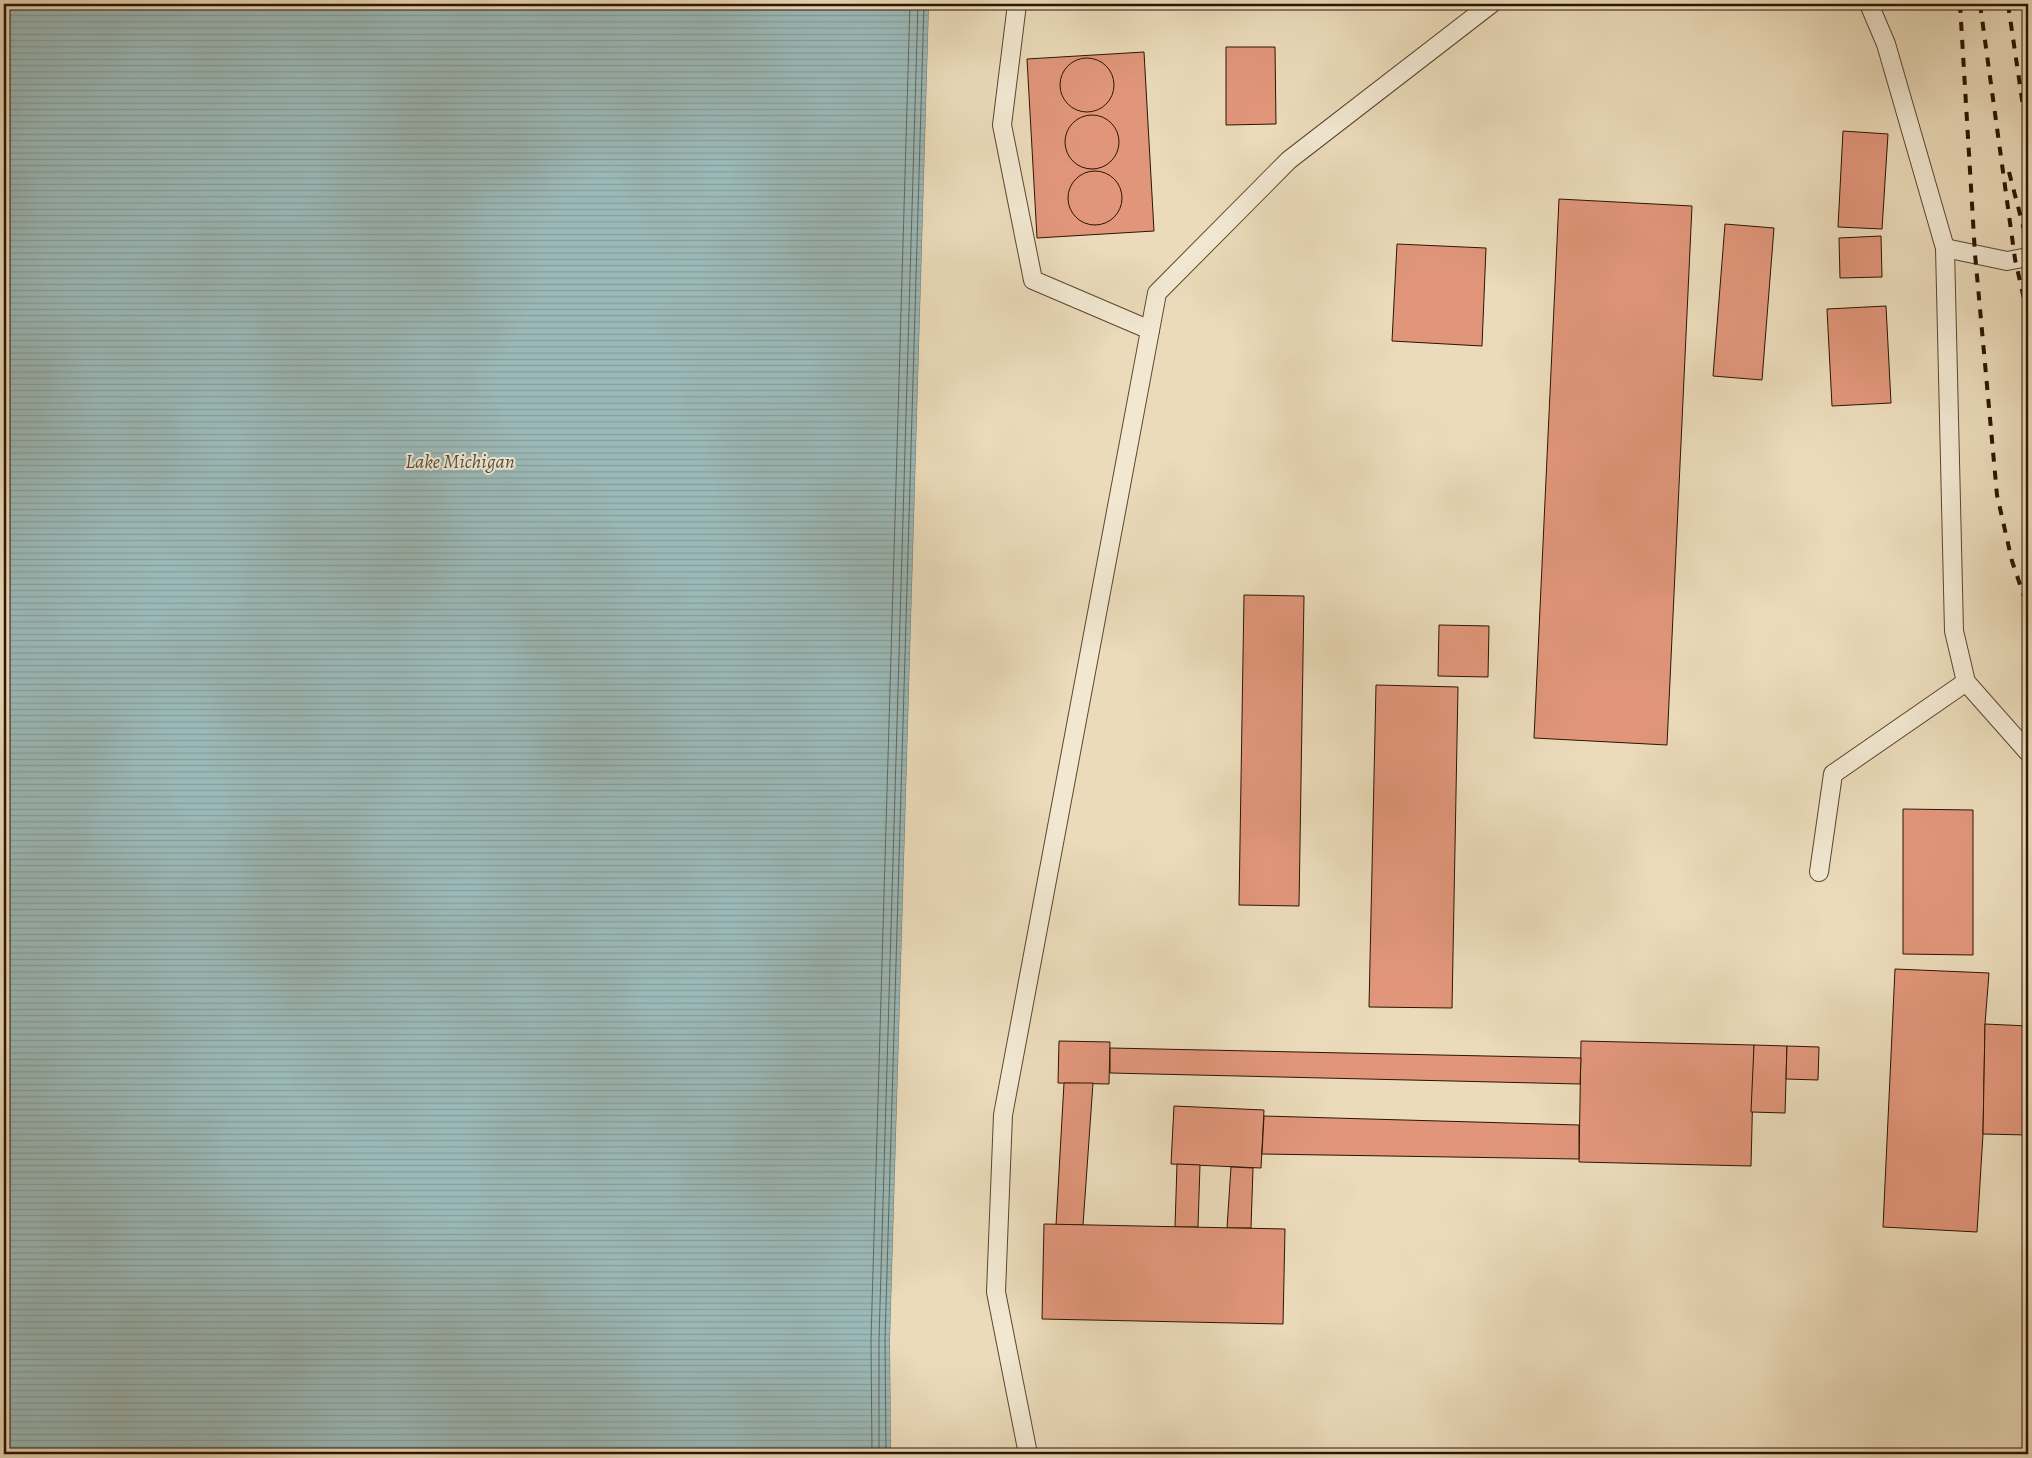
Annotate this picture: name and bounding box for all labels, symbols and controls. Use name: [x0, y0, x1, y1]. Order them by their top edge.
water label: Lake Michigan: [405, 448, 515, 475]

